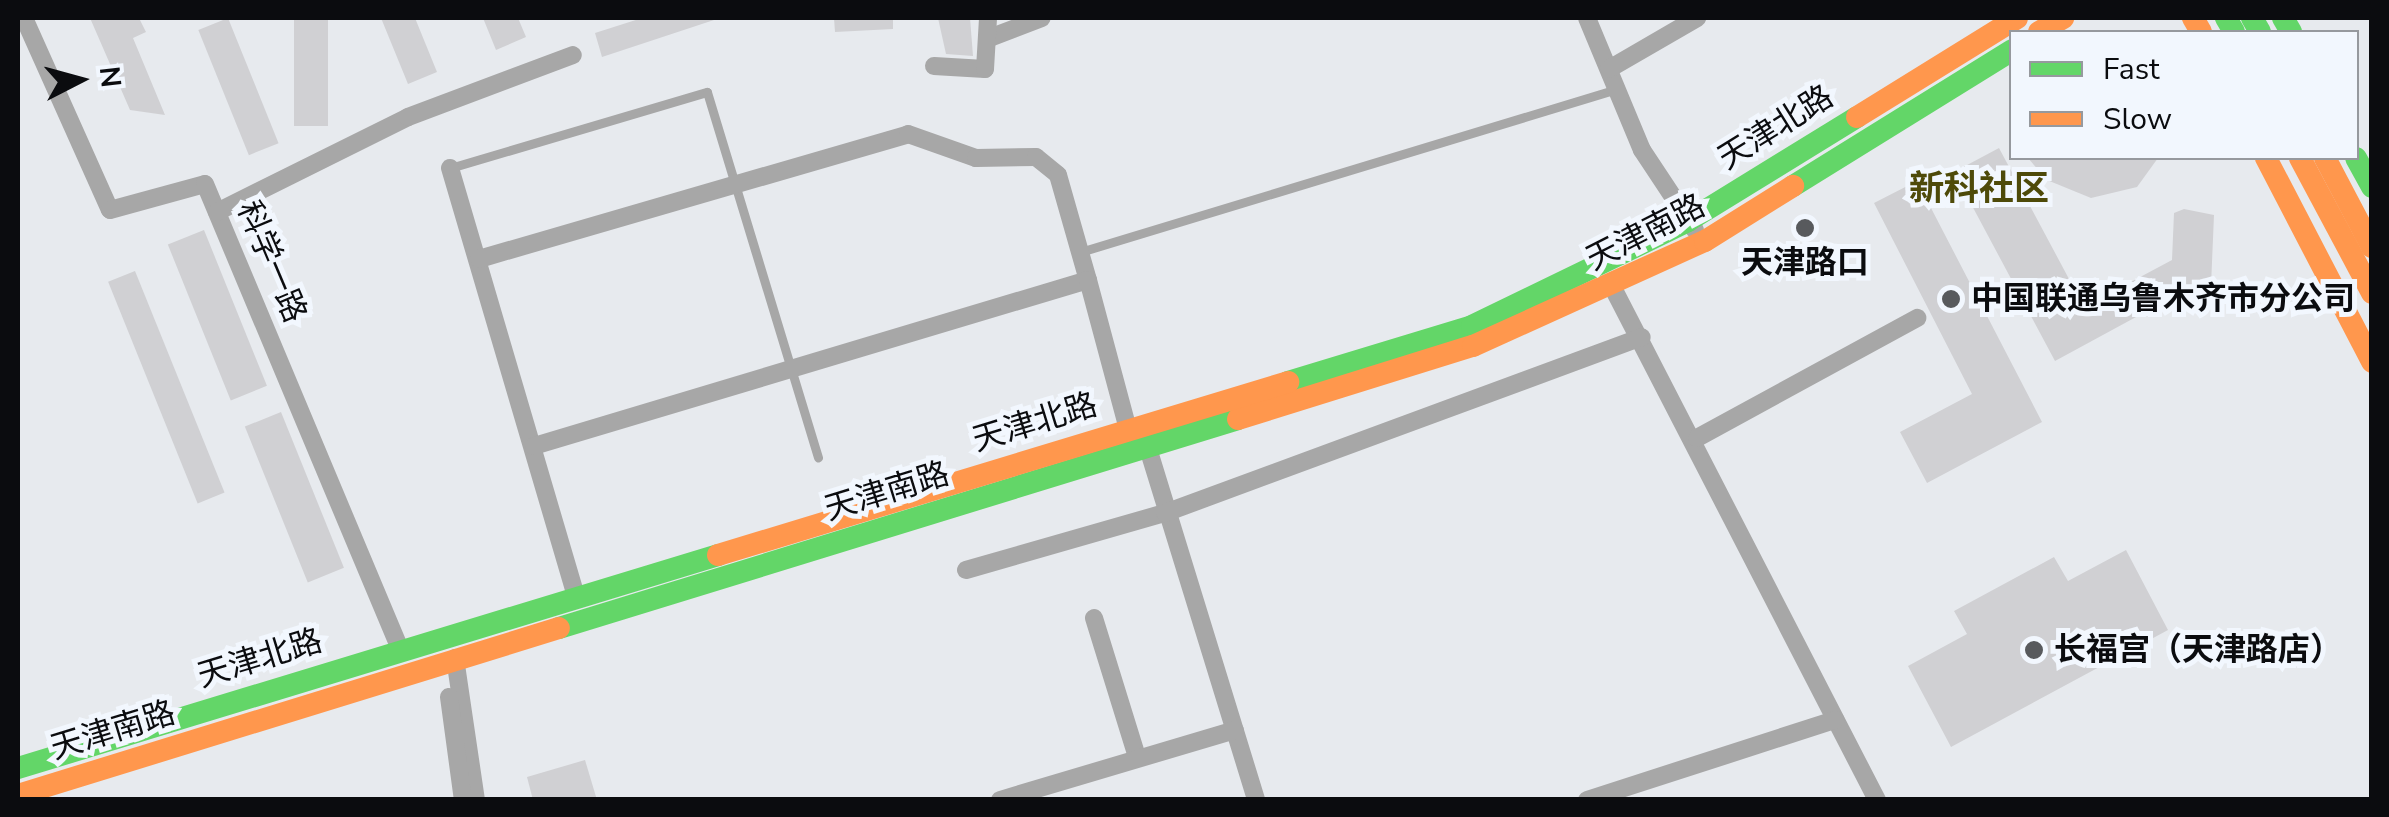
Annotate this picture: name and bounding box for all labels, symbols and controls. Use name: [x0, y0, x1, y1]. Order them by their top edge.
north arrow: [30, 30, 130, 130]
legend: [2009, 30, 2359, 160]
text: Fast: [2103, 49, 2160, 90]
text: N: [90, 64, 130, 89]
street label: 天津北路: [1712, 78, 1840, 178]
text: Slow: [2103, 99, 2172, 140]
district label: 新科社区: [1909, 168, 2049, 210]
street label: 天津南路: [1580, 187, 1712, 279]
street label: 科学一路: [228, 196, 314, 328]
marker: 天津路口: [1794, 217, 1816, 239]
place label: 天津路口: [1741, 244, 1869, 282]
place label: 中国联通乌鲁木齐市分公司: [1971, 280, 2355, 318]
marker: 中国联通乌鲁木齐市分公司: [1940, 288, 1962, 310]
street label: 天津北路: [968, 386, 1102, 460]
street label: 天津南路: [820, 455, 954, 529]
street label: 天津北路: [193, 622, 327, 696]
place label: 长福宫（天津路店）: [2054, 631, 2342, 669]
marker: 长福宫（天津路店）: [2023, 639, 2045, 661]
street label: 天津南路: [46, 694, 180, 768]

